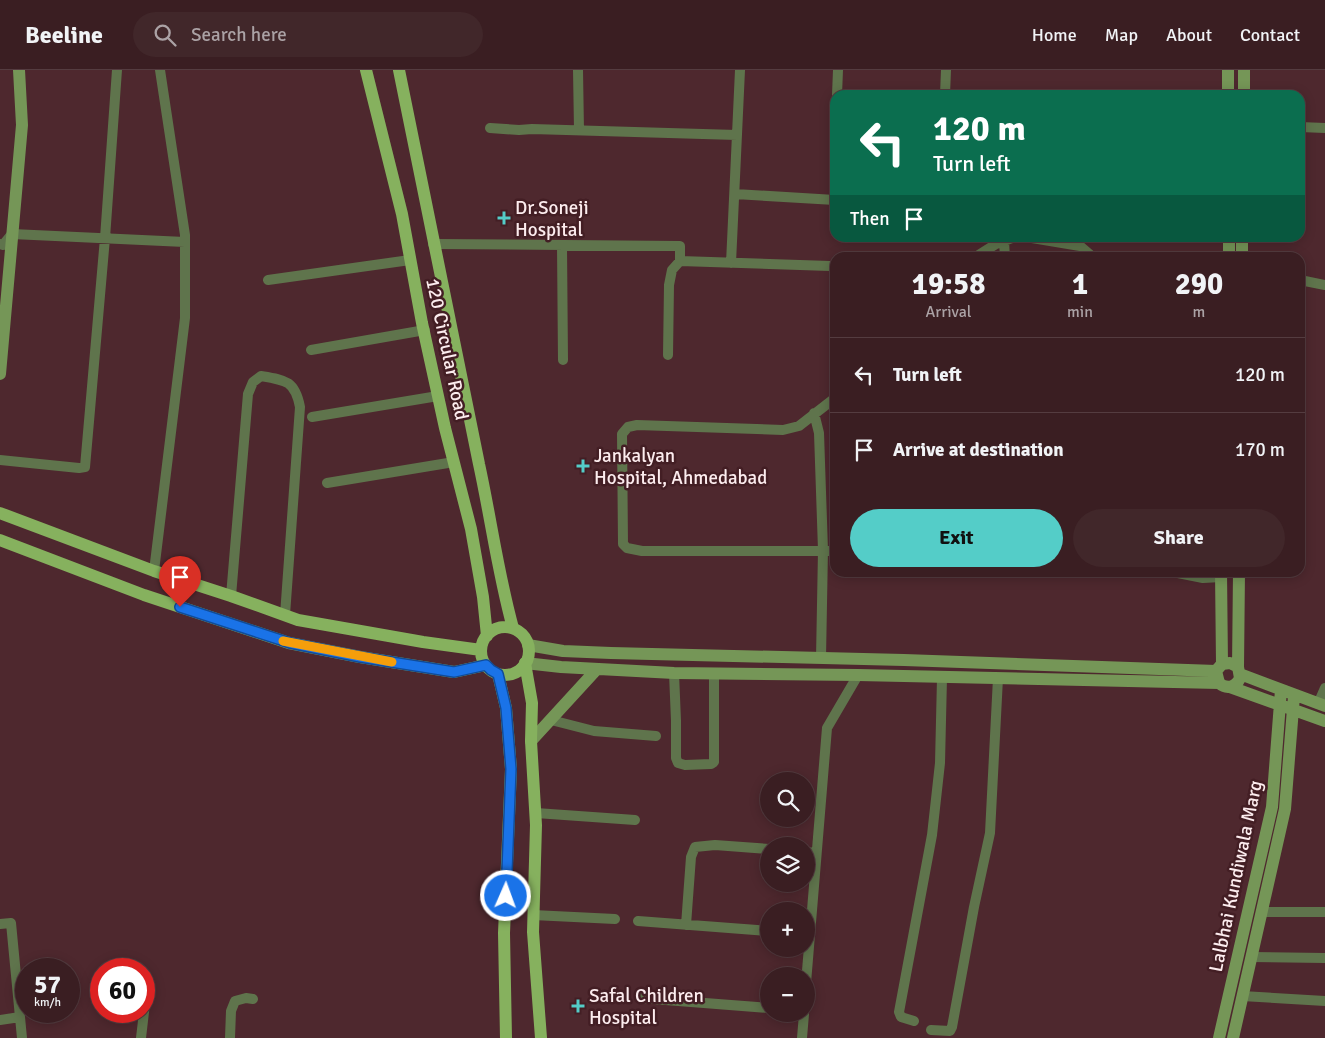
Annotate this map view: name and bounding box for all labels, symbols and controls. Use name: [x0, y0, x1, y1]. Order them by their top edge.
search box: [133, 12, 483, 57]
text: Beeline: [25, 20, 103, 50]
icon: search: [151, 21, 179, 49]
text: Search here: [191, 23, 287, 47]
text: Home: [1032, 24, 1077, 46]
text: Map: [1105, 24, 1138, 46]
text: About: [1166, 24, 1212, 46]
text: Contact: [1240, 24, 1300, 46]
text: 120 m: [933, 107, 1026, 150]
icon: left: [850, 110, 915, 175]
text: Turn left: [933, 150, 1011, 177]
place label: Dr.Soneji Hospital: [515, 196, 589, 242]
icon: arrive: [900, 205, 928, 233]
text: Then: [850, 207, 890, 231]
marker: Dr.Soneji Hospital: [497, 211, 511, 225]
text: 19:58: [912, 266, 985, 303]
text: 1: [1072, 266, 1088, 303]
text: 290: [1175, 266, 1223, 303]
street label: 120 Circular Road: [420, 276, 474, 422]
text: Arrival: [925, 302, 972, 322]
text: min: [1067, 302, 1093, 322]
text: m: [1193, 302, 1205, 322]
icon: left: [850, 361, 878, 389]
text: Turn left: [893, 363, 962, 387]
text: 120 m: [1235, 363, 1285, 387]
icon: arrive: [850, 436, 878, 464]
text: Arrive at destination: [893, 438, 1064, 462]
text: 170 m: [1235, 438, 1285, 462]
place label: Jankalyan Hospital, Ahmedabad: [594, 444, 767, 490]
marker: Jankalyan Hospital, Ahmedabad: [576, 459, 590, 473]
button: Exit: [850, 509, 1063, 567]
button: Share: [1073, 509, 1285, 567]
pin: [159, 556, 201, 607]
icon: arrive: [166, 563, 194, 591]
map controls: [760, 772, 815, 1022]
button: search: [760, 772, 815, 827]
street label: Lalbhai Kundiwala Marg: [1204, 778, 1268, 974]
button: layers: [760, 837, 815, 892]
position arrow: [479, 869, 531, 921]
button: +: [760, 902, 815, 957]
speed limit sign: 60: [90, 958, 155, 1023]
button: −: [760, 967, 815, 1022]
text: 57: [34, 969, 61, 1000]
place label: Safal Children Hospital: [589, 984, 704, 1030]
text: km/h: [34, 995, 61, 1010]
marker: Safal Children Hospital: [571, 999, 585, 1013]

